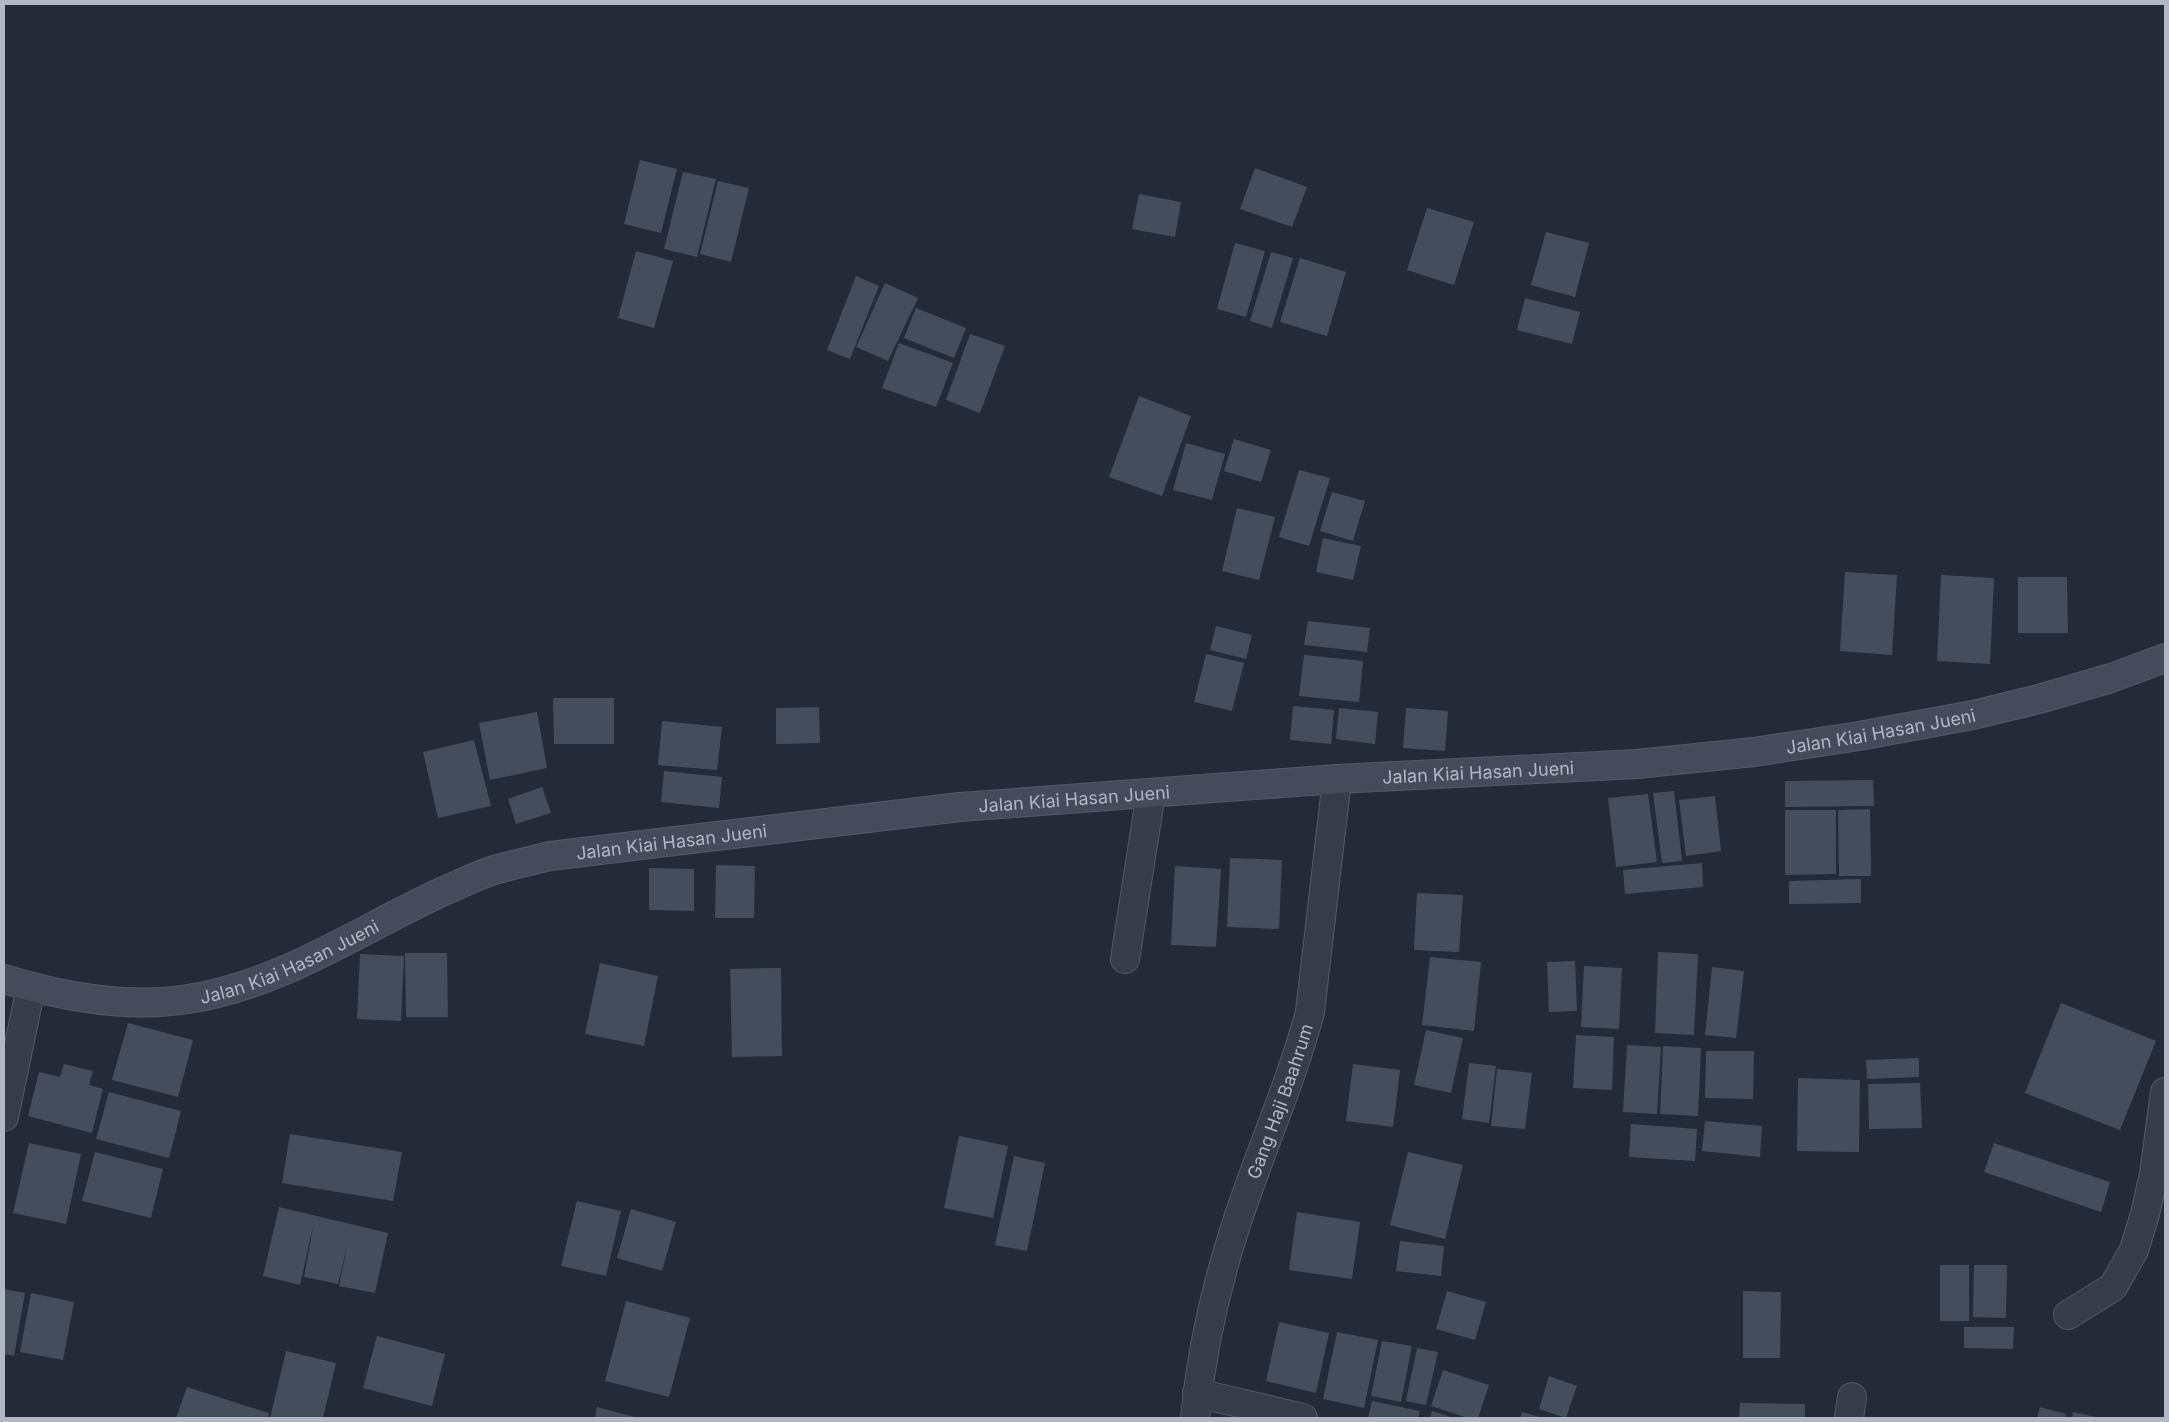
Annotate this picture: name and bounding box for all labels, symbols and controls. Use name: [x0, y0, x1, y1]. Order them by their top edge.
street label: Jalan Kiai Hasan Jueni: [1784, 704, 1978, 758]
street label: Jalan Kiai Hasan Jueni: [1382, 757, 1575, 787]
street label: Jalan Kiai Hasan Jueni: [977, 781, 1171, 816]
street label: Jalan Kiai Hasan Jueni: [575, 820, 768, 863]
street label: Jalan Kiai Hasan Jueni: [198, 915, 382, 1007]
street label: Gang Haji Baahrum: [1242, 1021, 1317, 1182]

